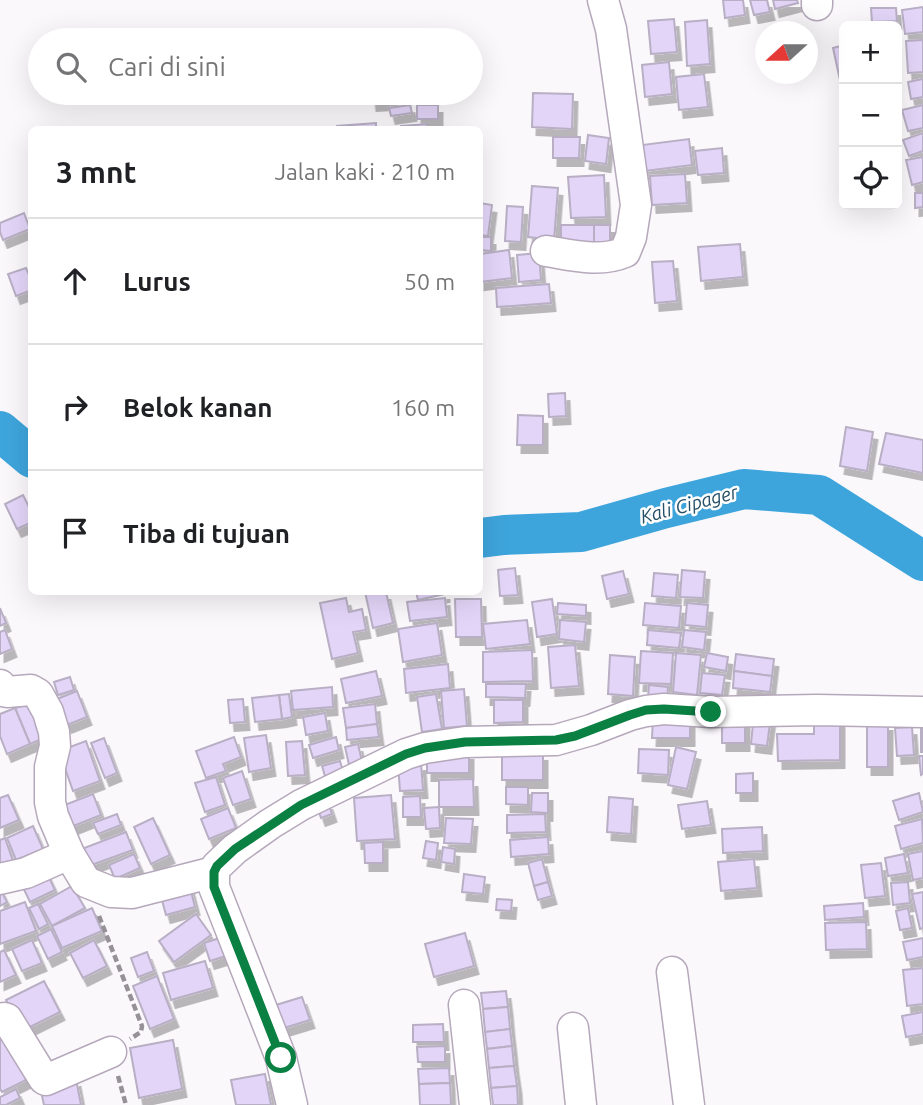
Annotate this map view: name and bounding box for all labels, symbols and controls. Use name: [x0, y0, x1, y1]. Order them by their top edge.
north arrow: [755, 21, 818, 84]
map controls: [839, 21, 902, 210]
button: +: [839, 21, 902, 84]
search box: [28, 28, 483, 105]
icon: search: [52, 48, 90, 86]
text: Cari di sini: [108, 52, 226, 81]
button: −: [839, 84, 902, 147]
button: locate: [839, 147, 902, 210]
text: 3 mnt: [56, 155, 136, 189]
text: Jalan kaki · 210 m: [275, 159, 455, 184]
icon: ahead: [56, 262, 94, 300]
text: Lurus: [123, 267, 191, 296]
text: 50 m: [404, 269, 455, 294]
icon: right: [56, 388, 94, 426]
text: Belok kanan: [123, 393, 273, 422]
text: 160 m: [391, 395, 455, 420]
water label: Kali Cipager: [638, 480, 741, 528]
icon: arrive: [56, 514, 94, 552]
text: Tiba di tujuan: [123, 519, 290, 548]
route end: [695, 696, 726, 727]
route start: [265, 1042, 296, 1073]

